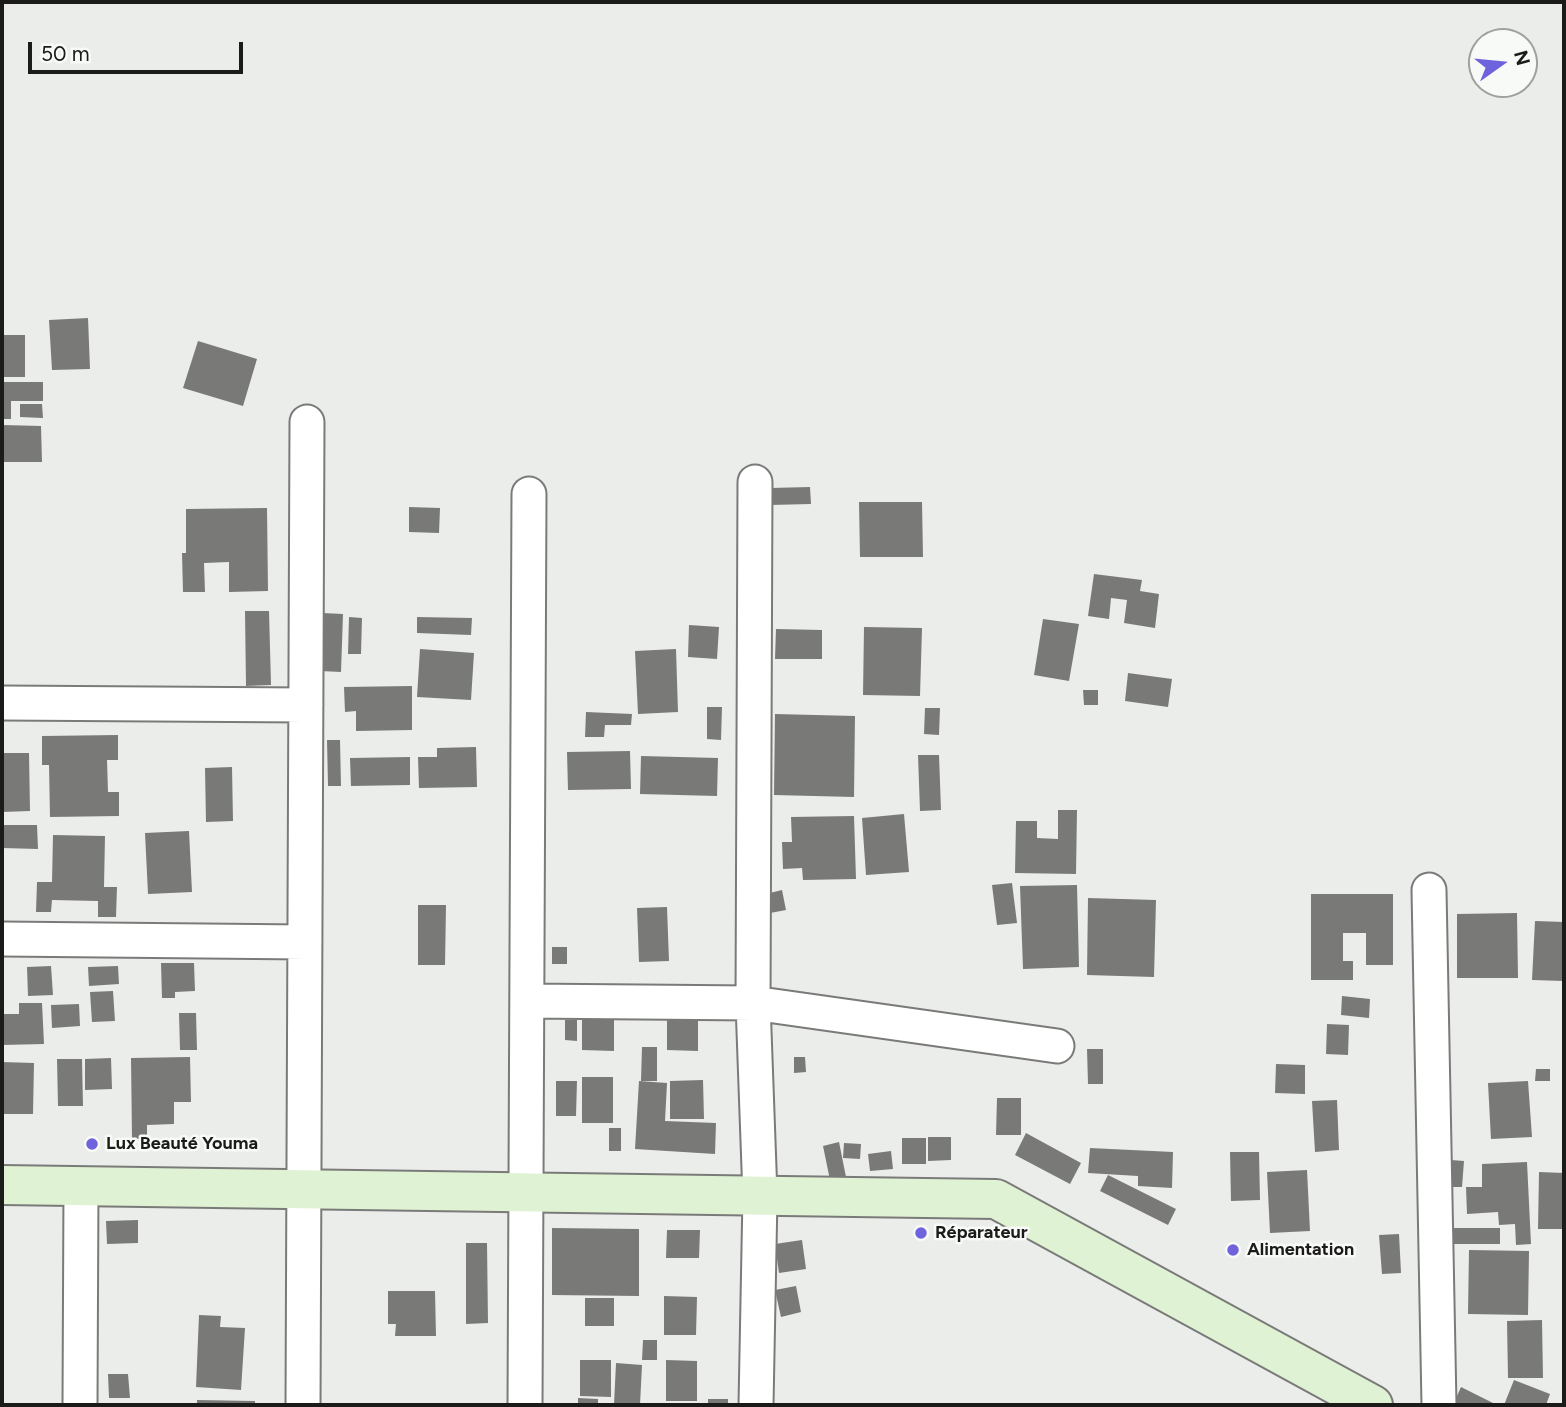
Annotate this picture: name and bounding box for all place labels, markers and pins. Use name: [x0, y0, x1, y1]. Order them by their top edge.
place label: Lux Beauté Youma: [106, 1133, 258, 1155]
marker: Lux Beauté Youma: [84, 1136, 100, 1152]
place label: Réparateur: [935, 1222, 1028, 1244]
marker: Réparateur: [913, 1225, 929, 1241]
place label: Alimentation: [1247, 1239, 1354, 1261]
marker: Alimentation: [1225, 1242, 1241, 1258]

